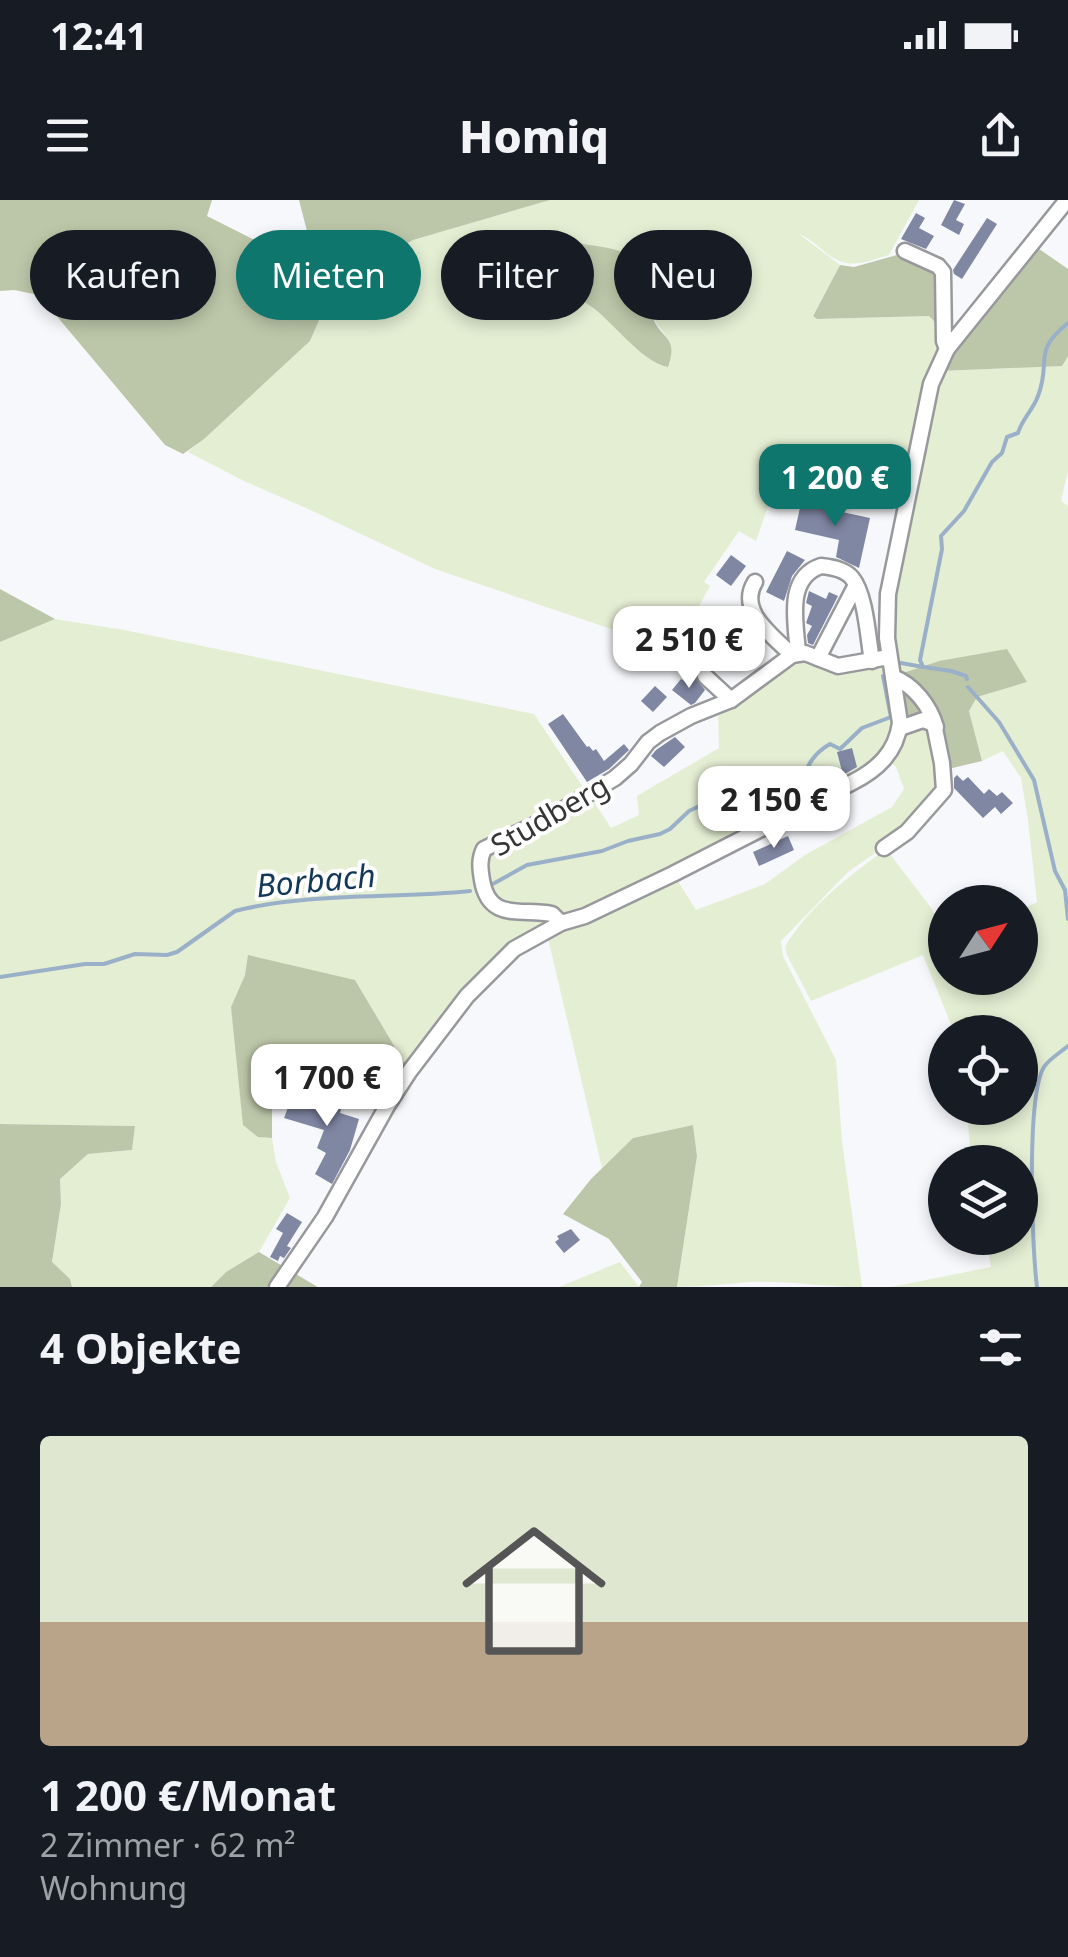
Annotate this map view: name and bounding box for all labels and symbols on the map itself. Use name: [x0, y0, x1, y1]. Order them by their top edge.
pin: 1 200 €: [743, 444, 927, 529]
pin: 2 510 €: [597, 606, 781, 691]
street label: Studberg: [483, 764, 616, 865]
pin: 2 150 €: [682, 766, 866, 851]
water label: Borbach: [254, 853, 377, 906]
north arrow: [928, 885, 1038, 995]
pin: 1 700 €: [235, 1044, 419, 1129]

